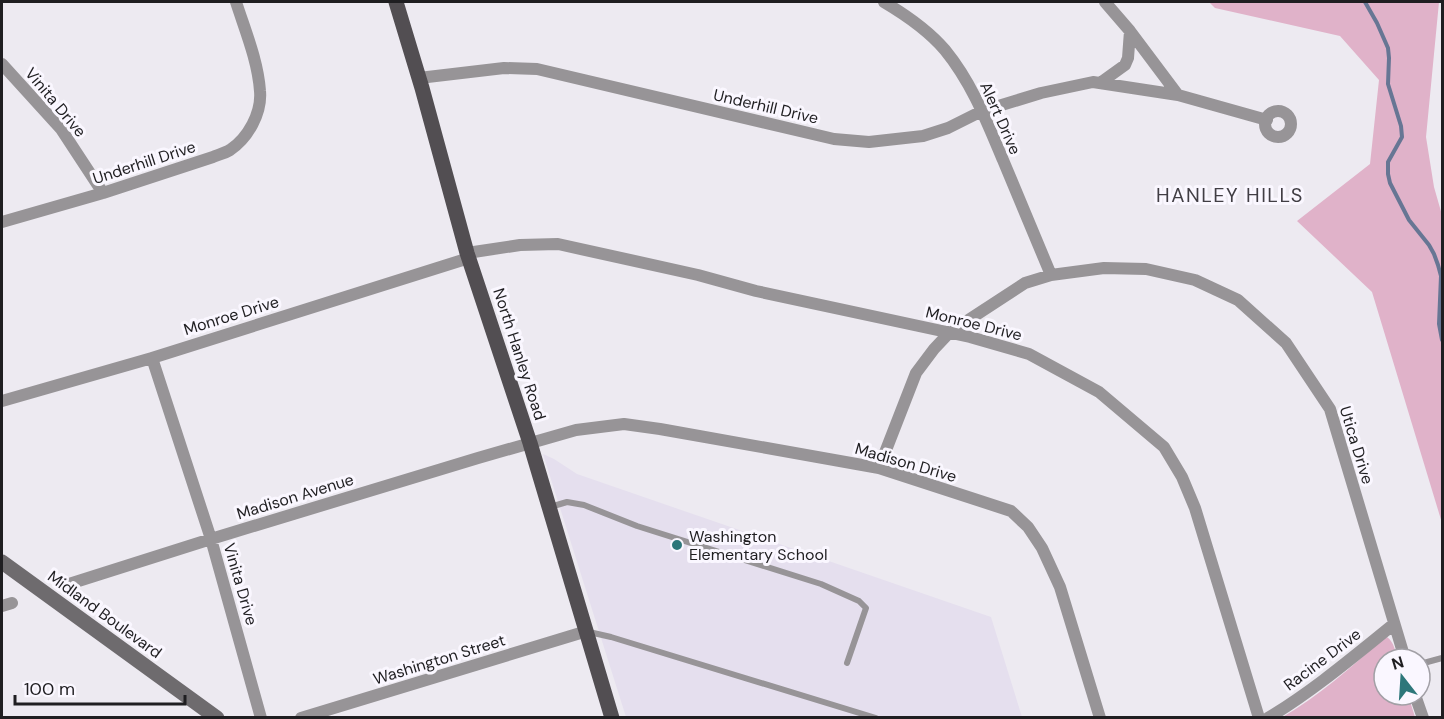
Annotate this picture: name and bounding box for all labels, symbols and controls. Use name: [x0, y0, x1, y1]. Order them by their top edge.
street label: Vinita Drive: [20, 63, 91, 142]
street label: Alert Drive: [975, 78, 1026, 158]
street label: Underhill Drive: [711, 84, 820, 129]
street label: Underhill Drive: [90, 136, 198, 189]
district label: HANLEY HILLS: [1156, 182, 1304, 208]
street label: North Hanley Road: [488, 285, 551, 423]
street label: Monroe Drive: [181, 291, 281, 340]
street label: Monroe Drive: [924, 301, 1024, 346]
street label: Utica Drive: [1335, 404, 1378, 487]
street label: Madison Drive: [853, 438, 959, 487]
street label: Madison Avenue: [234, 469, 356, 524]
place label: Washington Elementary School: [689, 526, 827, 565]
marker: Washington Elementary School: [670, 538, 684, 552]
street label: Vinita Drive: [219, 541, 262, 628]
street label: Midland Boulevard: [43, 566, 166, 663]
street label: Racine Drive: [1279, 624, 1365, 695]
street label: Washington Street: [371, 629, 508, 690]
north arrow: [1372, 647, 1432, 707]
text: N: [1389, 651, 1406, 675]
scale bar: [15, 668, 184, 706]
text: 100 m: [24, 677, 75, 701]

